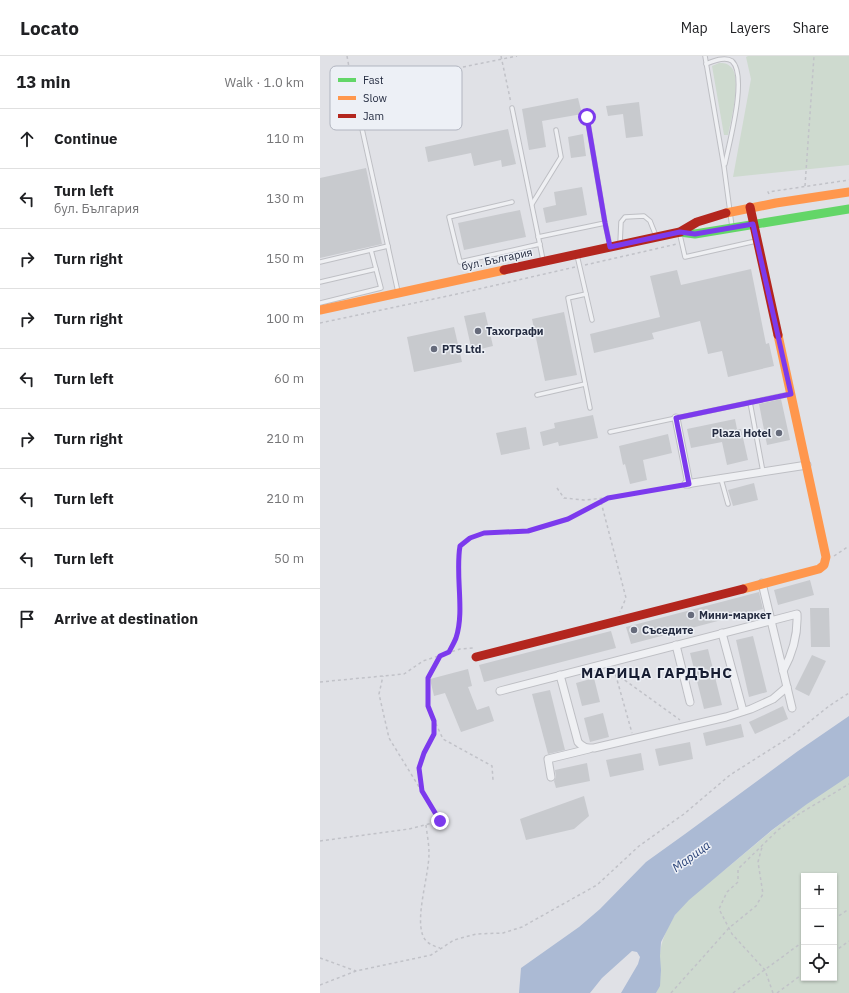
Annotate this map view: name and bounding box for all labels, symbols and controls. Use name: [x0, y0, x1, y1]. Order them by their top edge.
text: Locato: [20, 16, 79, 40]
text: Map: [681, 19, 708, 37]
text: Layers: [730, 19, 771, 37]
text: Share: [793, 19, 829, 37]
legend: [330, 66, 462, 130]
text: 13 min: [16, 71, 71, 93]
text: Fast: [363, 73, 384, 87]
text: Walk · 1.0 km: [224, 74, 304, 91]
text: Slow: [363, 91, 387, 105]
route start: [578, 108, 596, 126]
text: Jam: [363, 109, 384, 123]
icon: ahead: [16, 128, 38, 150]
text: Continue: [54, 129, 118, 148]
text: 110 m: [266, 130, 304, 147]
text: Turn left: [54, 181, 114, 200]
icon: left: [16, 188, 38, 210]
text: 130 m: [266, 190, 304, 207]
text: бул. България: [54, 200, 139, 217]
street label: бул. България: [460, 245, 534, 273]
icon: right: [16, 248, 38, 270]
text: Turn right: [54, 249, 123, 268]
text: 150 m: [266, 250, 304, 267]
icon: right: [16, 308, 38, 330]
text: Turn right: [54, 309, 123, 328]
text: 100 m: [266, 310, 304, 327]
place label: Тахографи: [486, 324, 544, 338]
marker: Тахографи: [473, 326, 483, 336]
place label: PTS Ltd.: [442, 342, 485, 356]
marker: PTS Ltd.: [429, 344, 439, 354]
icon: left: [16, 368, 38, 390]
text: Turn left: [54, 369, 114, 388]
text: 60 m: [274, 370, 304, 387]
place label: Plaza Hotel: [712, 426, 772, 440]
icon: right: [16, 428, 38, 450]
marker: Plaza Hotel: [774, 428, 784, 438]
text: Turn right: [54, 429, 123, 448]
text: 210 m: [266, 430, 304, 447]
icon: left: [16, 488, 38, 510]
text: Turn left: [54, 489, 114, 508]
text: 210 m: [266, 490, 304, 507]
icon: left: [16, 548, 38, 570]
text: Turn left: [54, 549, 114, 568]
text: 50 m: [274, 550, 304, 567]
icon: arrive: [16, 608, 38, 630]
place label: Мини-маркет: [699, 608, 772, 622]
text: Arrive at destination: [54, 609, 198, 628]
marker: Мини-маркет: [686, 610, 696, 620]
place label: Съседите: [642, 623, 694, 637]
marker: Съседите: [629, 625, 639, 635]
district label: МАРИЦА ГАРДЪНС: [581, 663, 733, 682]
route end: [431, 812, 449, 830]
water label: Марица: [669, 837, 713, 875]
map controls: [801, 873, 837, 981]
button: +: [801, 873, 837, 909]
button: −: [801, 909, 837, 945]
button: locate: [801, 945, 837, 981]

